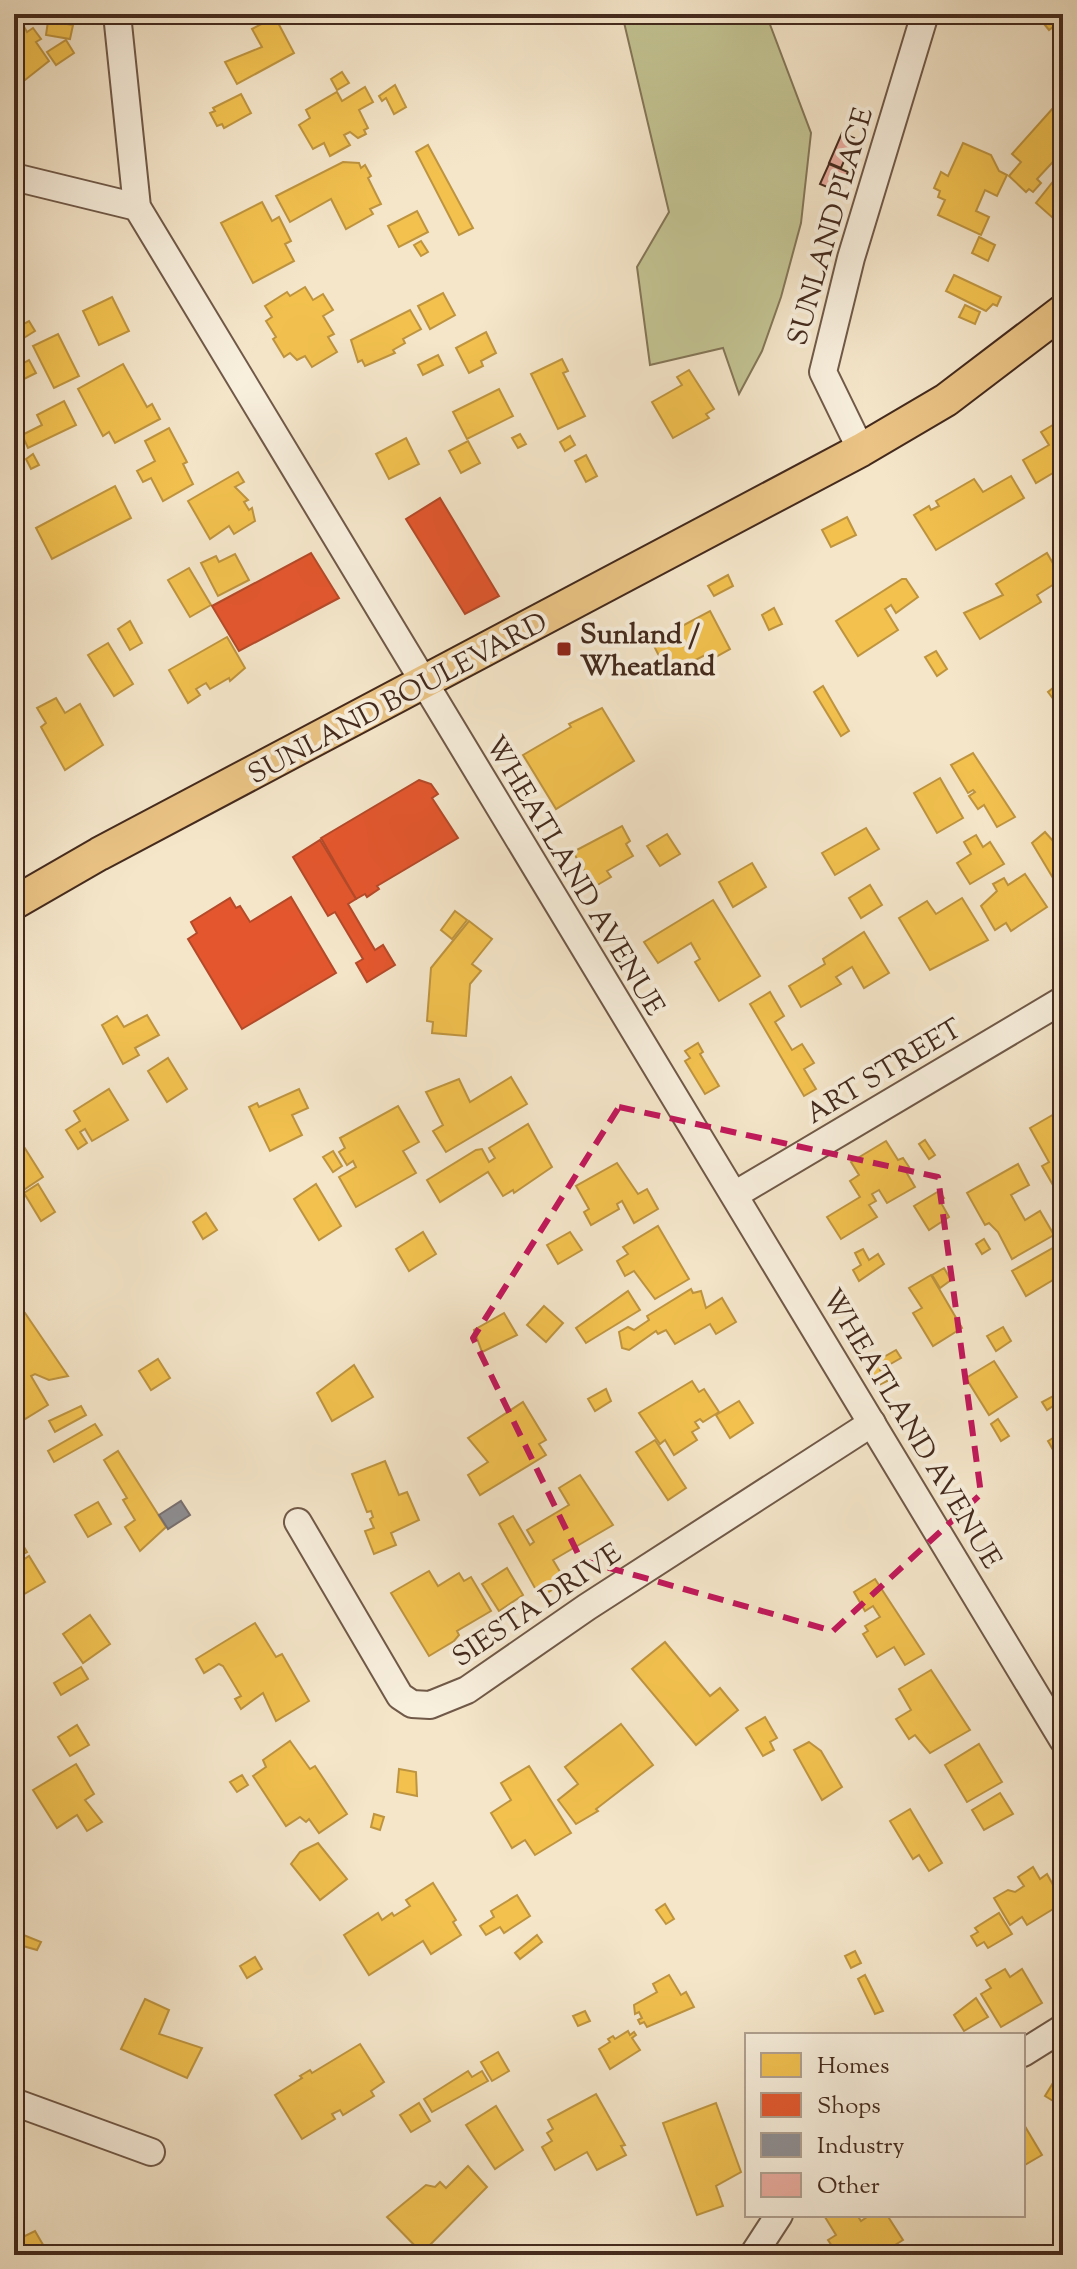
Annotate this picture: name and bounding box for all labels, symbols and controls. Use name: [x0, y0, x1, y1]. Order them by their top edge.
street label: SUNLAND PLACE: [779, 103, 885, 350]
street label: SUNLAND BOULEVARD: [242, 604, 555, 796]
place label: Sunland / Wheatland: [580, 616, 715, 688]
marker: Sunland / Wheatland: [555, 640, 573, 658]
street label: WHEATLAND AVENUE: [474, 729, 673, 1024]
street label: ART STREET: [799, 1010, 971, 1135]
street label: WHEATLAND AVENUE: [811, 1282, 1010, 1577]
street label: SIESTA DRIVE: [445, 1535, 630, 1678]
legend: [745, 2033, 1025, 2217]
text: Homes: [817, 2050, 889, 2084]
text: Shops: [817, 2090, 881, 2124]
text: Industry: [817, 2130, 905, 2164]
text: Other: [817, 2170, 880, 2204]

